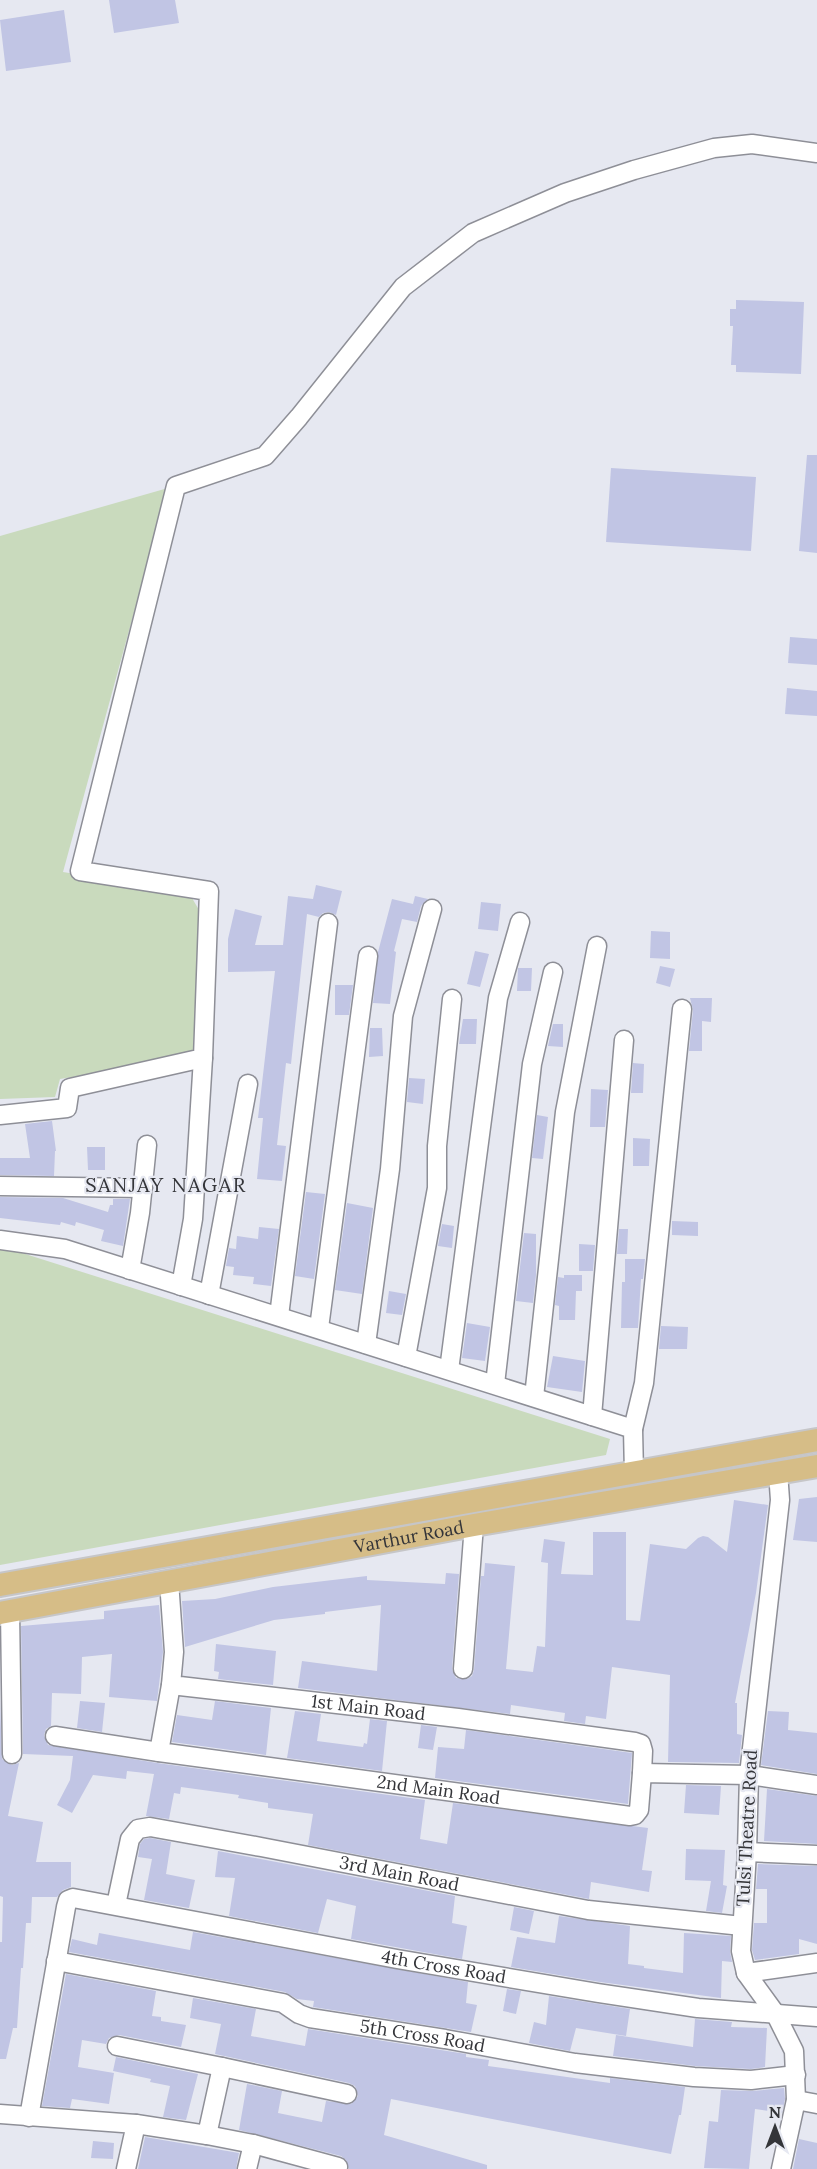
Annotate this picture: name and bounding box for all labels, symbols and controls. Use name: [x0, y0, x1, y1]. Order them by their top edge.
district label: SANJAY NAGAR: [85, 1172, 247, 1197]
street label: Varthur Road: [351, 1515, 466, 1558]
street label: 1st Main Road: [310, 1689, 427, 1725]
street label: Tulsi Theatre Road: [731, 1749, 762, 1907]
street label: 2nd Main Road: [375, 1770, 502, 1809]
street label: 3rd Main Road: [337, 1850, 461, 1896]
street label: 4th Cross Road: [380, 1944, 508, 1988]
street label: 5th Cross Road: [359, 2014, 487, 2057]
north arrow: [745, 2097, 805, 2157]
text: N: [769, 2102, 781, 2122]

